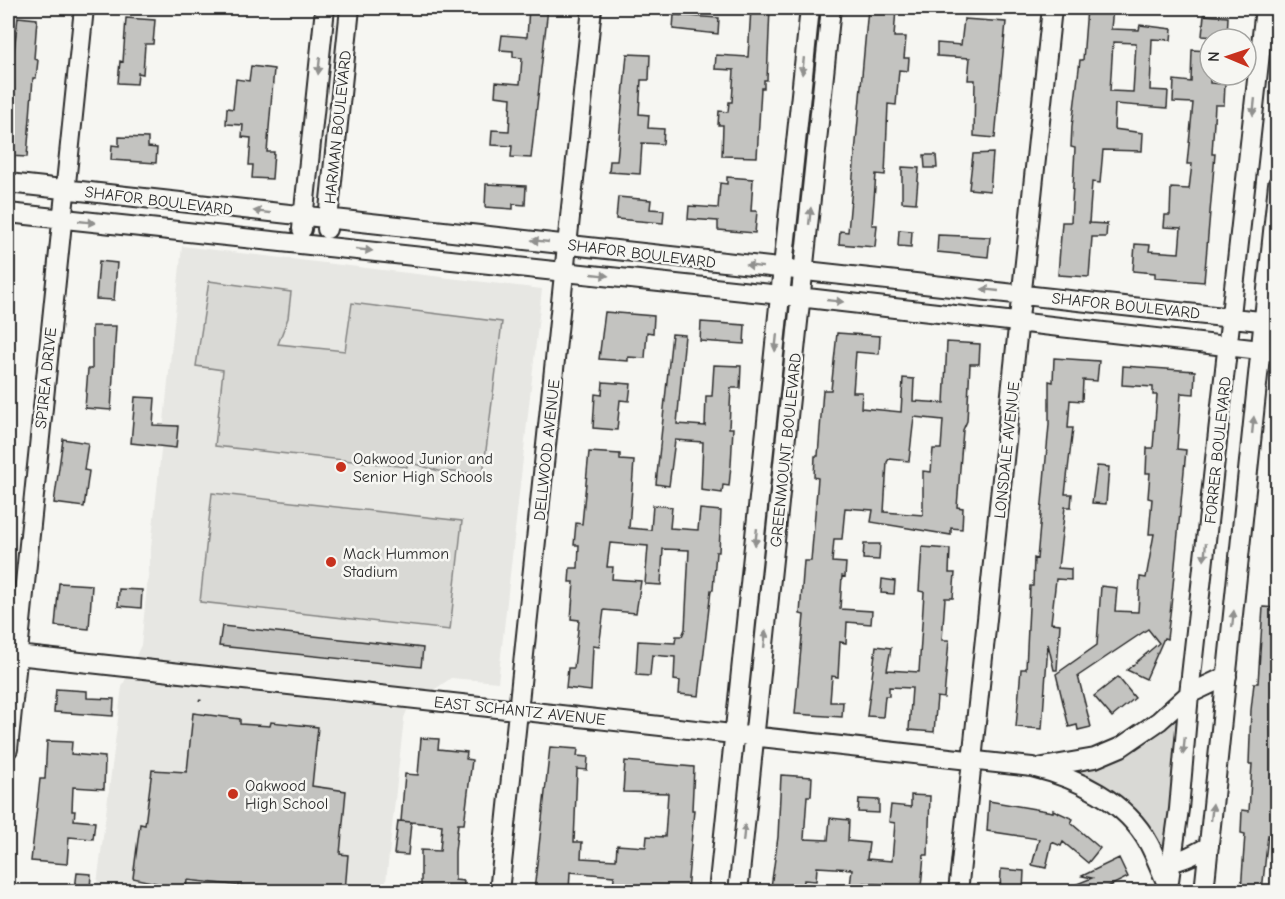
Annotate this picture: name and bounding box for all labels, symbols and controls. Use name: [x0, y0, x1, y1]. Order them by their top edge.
north arrow: [1198, 27, 1258, 87]
street label: HARMAN BOULEVARD: [321, 49, 355, 205]
text: N: [1205, 51, 1223, 62]
one-way arrow: [315, 56, 324, 75]
one-way arrow: [799, 56, 808, 75]
one-way arrow: [1249, 98, 1259, 117]
street label: SHAFOR BOULEVARD: [84, 183, 234, 219]
one-way arrow: [805, 206, 815, 225]
one-way arrow: [252, 207, 271, 217]
one-way arrow: [77, 217, 96, 226]
one-way arrow: [530, 236, 549, 246]
street label: SHAFOR BOULEVARD: [567, 236, 717, 272]
one-way arrow: [355, 245, 374, 255]
one-way arrow: [745, 261, 764, 270]
one-way arrow: [590, 270, 609, 280]
one-way arrow: [980, 285, 999, 295]
street label: SHAFOR BOULEVARD: [1051, 289, 1201, 323]
one-way arrow: [826, 297, 845, 306]
street label: SPIREA DRIVE: [32, 326, 60, 430]
one-way arrow: [771, 334, 781, 353]
street label: GREENMOUNT BOULEVARD: [767, 352, 805, 548]
street label: FORRER BOULEVARD: [1201, 376, 1235, 525]
street label: DELLWOOD AVENUE: [531, 378, 563, 522]
street label: LONSDALE AVENUE: [991, 380, 1023, 519]
one-way arrow: [1248, 415, 1258, 434]
place label: Oakwood Junior and Senior High Schools: [353, 450, 493, 486]
marker: Oakwood Junior and Senior High Schools: [334, 460, 348, 474]
one-way arrow: [751, 528, 761, 547]
one-way arrow: [1200, 542, 1210, 561]
place label: Mack Hummon Stadium: [343, 545, 449, 581]
marker: Mack Hummon Stadium: [324, 555, 338, 569]
one-way arrow: [1228, 609, 1238, 628]
one-way arrow: [760, 630, 770, 649]
street label: EAST SCHANTZ AVENUE: [433, 693, 607, 729]
one-way arrow: [1180, 736, 1189, 755]
place label: Oakwood High School: [245, 777, 328, 813]
marker: Oakwood High School: [226, 787, 240, 801]
one-way arrow: [1207, 803, 1217, 822]
one-way arrow: [739, 824, 749, 843]

